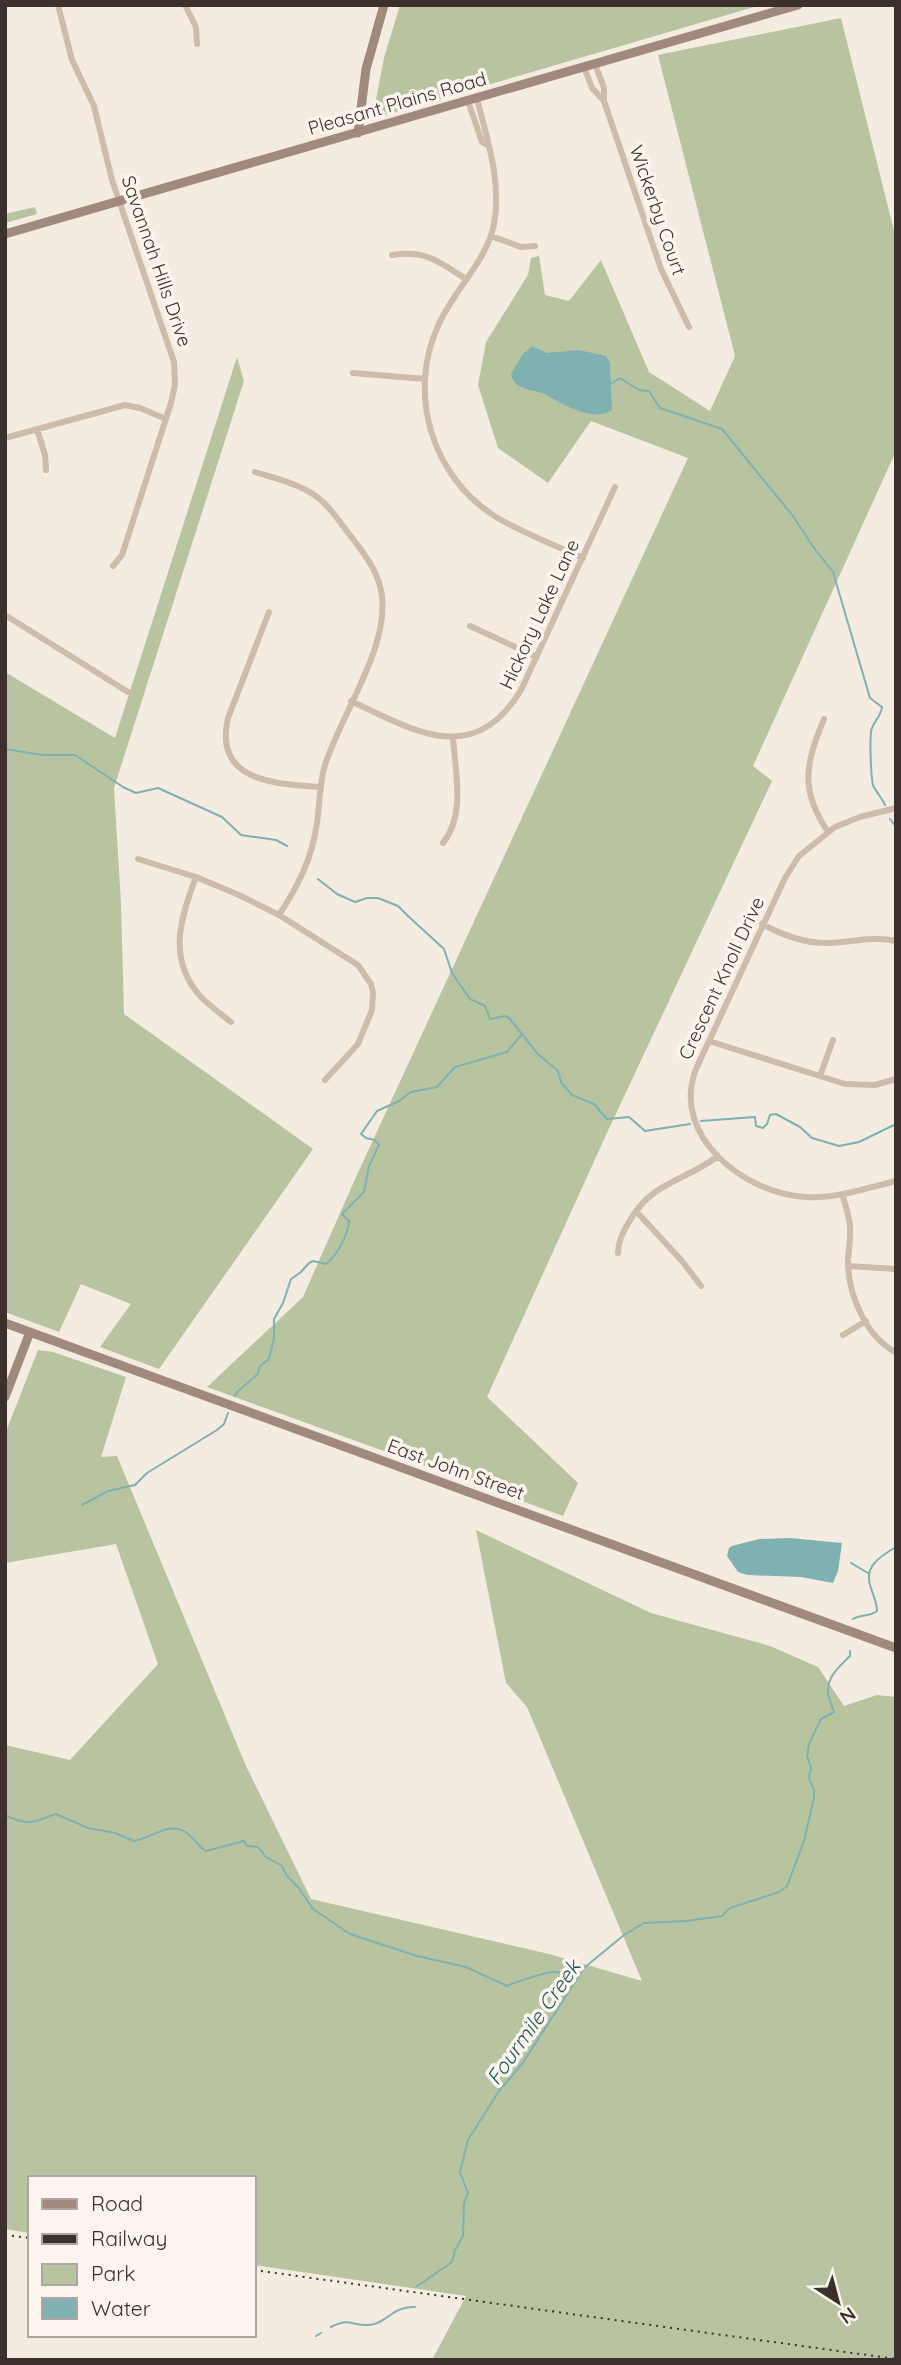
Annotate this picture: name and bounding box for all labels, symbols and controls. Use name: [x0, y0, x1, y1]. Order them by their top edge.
street label: Pleasant Plains Road: [305, 66, 489, 140]
street label: Wickerby Court: [625, 142, 691, 278]
street label: Savannah Hills Drive: [116, 172, 198, 350]
street label: Hickory Lake Lane: [494, 535, 584, 693]
street label: Crescent Knoll Drive: [673, 893, 769, 1063]
street label: East John Street: [384, 1433, 528, 1505]
water label: Fourmile Creek: [480, 1953, 587, 2089]
legend: [28, 2176, 256, 2337]
text: Road: [91, 2190, 143, 2216]
text: Railway: [91, 2225, 167, 2251]
text: Park: [91, 2260, 135, 2286]
north arrow: [803, 2267, 873, 2337]
text: Water: [91, 2295, 151, 2321]
text: N: [835, 2302, 861, 2330]

